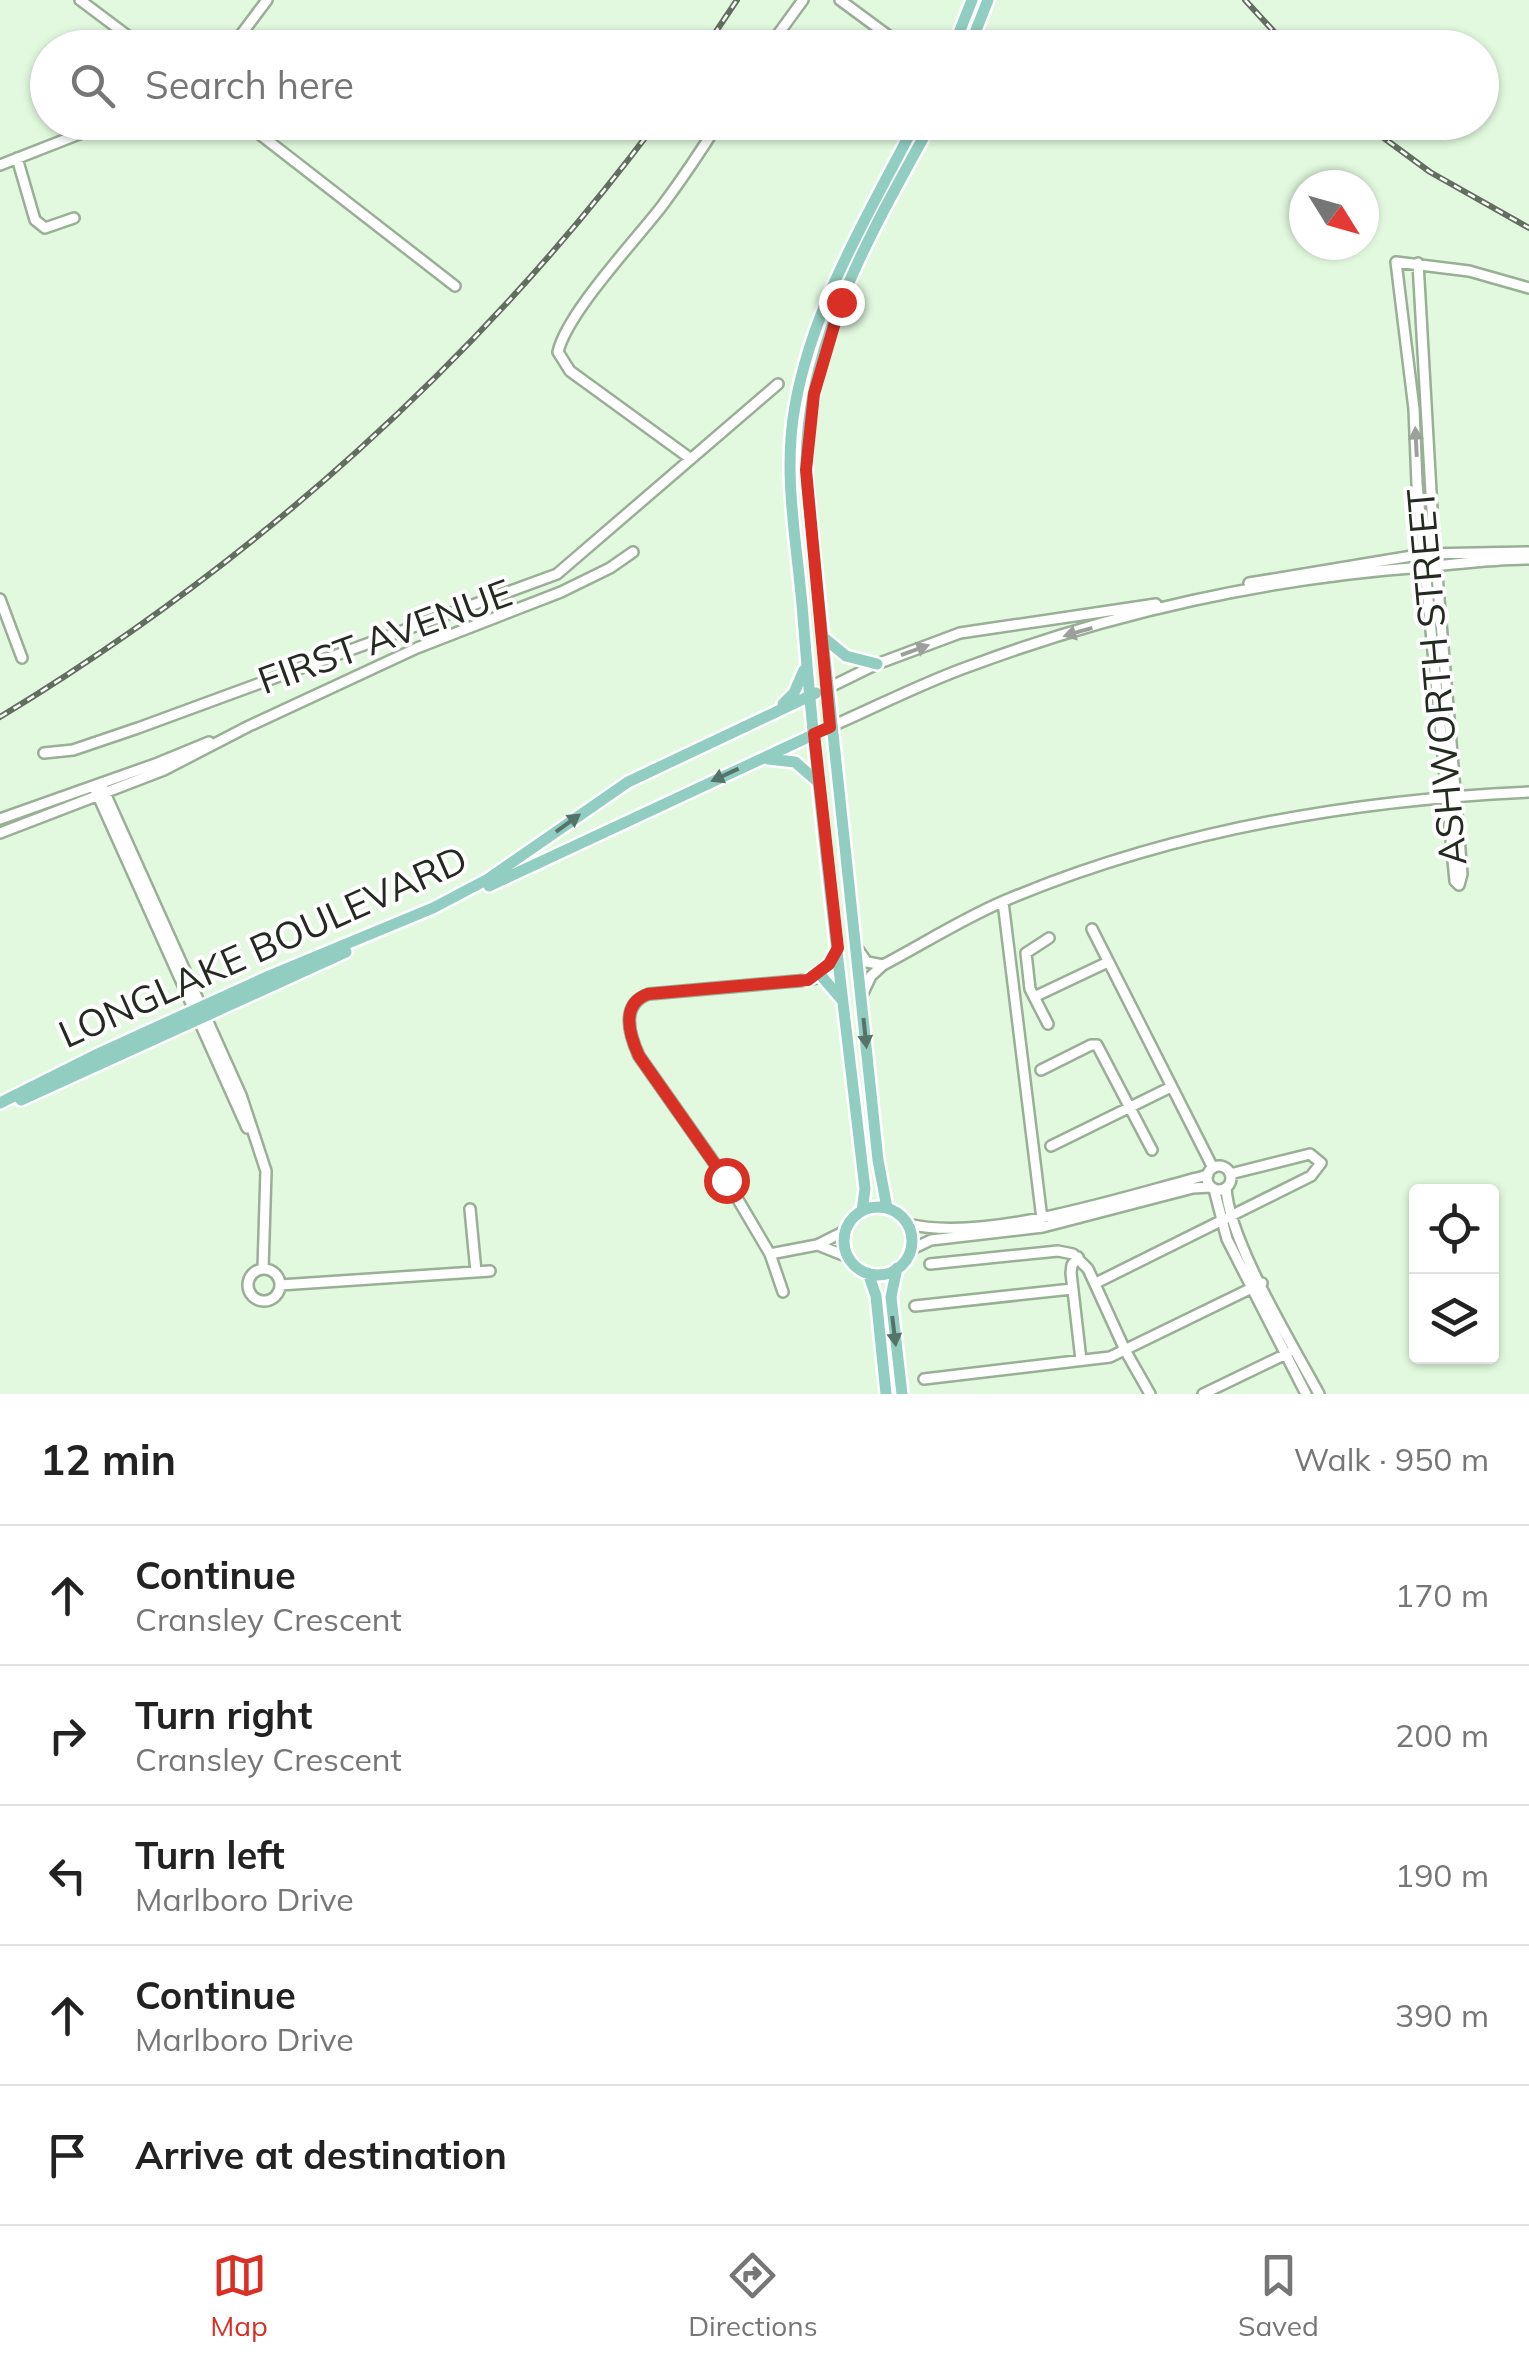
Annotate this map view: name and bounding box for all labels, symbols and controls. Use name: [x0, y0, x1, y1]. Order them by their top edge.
search box: [30, 30, 1499, 140]
icon: search: [65, 58, 120, 113]
text: Search here: [145, 61, 354, 109]
north arrow: [1289, 170, 1379, 260]
route end: [819, 280, 865, 326]
one-way arrow: [1407, 425, 1423, 457]
street label: ASHWORTH STREET: [1396, 486, 1476, 868]
street label: FIRST AVENUE: [251, 568, 518, 704]
one-way arrow: [1063, 624, 1094, 640]
one-way arrow: [901, 642, 931, 657]
one-way arrow: [711, 767, 740, 784]
one-way arrow: [555, 814, 582, 833]
street label: LONGLAKE BOULEVARD: [51, 834, 474, 1058]
one-way arrow: [857, 1017, 873, 1049]
route start: [704, 1158, 750, 1204]
map controls: [1409, 1184, 1499, 1364]
button: locate: [1409, 1184, 1499, 1274]
button: layers: [1409, 1274, 1499, 1364]
one-way arrow: [887, 1315, 903, 1347]
text: 12 min: [40, 1433, 176, 1486]
text: Walk · 950 m: [1294, 1439, 1489, 1479]
text: Continue: [135, 1551, 296, 1599]
icon: ahead: [40, 1568, 95, 1623]
text: 170 m: [1395, 1575, 1489, 1615]
text: Cransley Crescent: [135, 1599, 402, 1639]
text: Turn right: [135, 1691, 312, 1739]
icon: right: [40, 1708, 95, 1763]
text: 200 m: [1395, 1715, 1489, 1755]
text: Cransley Crescent: [135, 1739, 402, 1779]
text: Turn left: [135, 1831, 285, 1879]
icon: left: [40, 1848, 95, 1903]
text: 190 m: [1395, 1855, 1489, 1895]
text: Marlboro Drive: [135, 1879, 354, 1919]
text: Continue: [135, 1971, 296, 2019]
icon: ahead: [40, 1988, 95, 2043]
text: 390 m: [1395, 1995, 1489, 2035]
text: Marlboro Drive: [135, 2019, 354, 2059]
icon: arrive: [40, 2128, 95, 2183]
text: Arrive at destination: [135, 2131, 507, 2179]
tab: Map: [210, 2248, 268, 2343]
tab: Directions: [688, 2248, 818, 2343]
tab: Saved: [1238, 2248, 1319, 2343]

